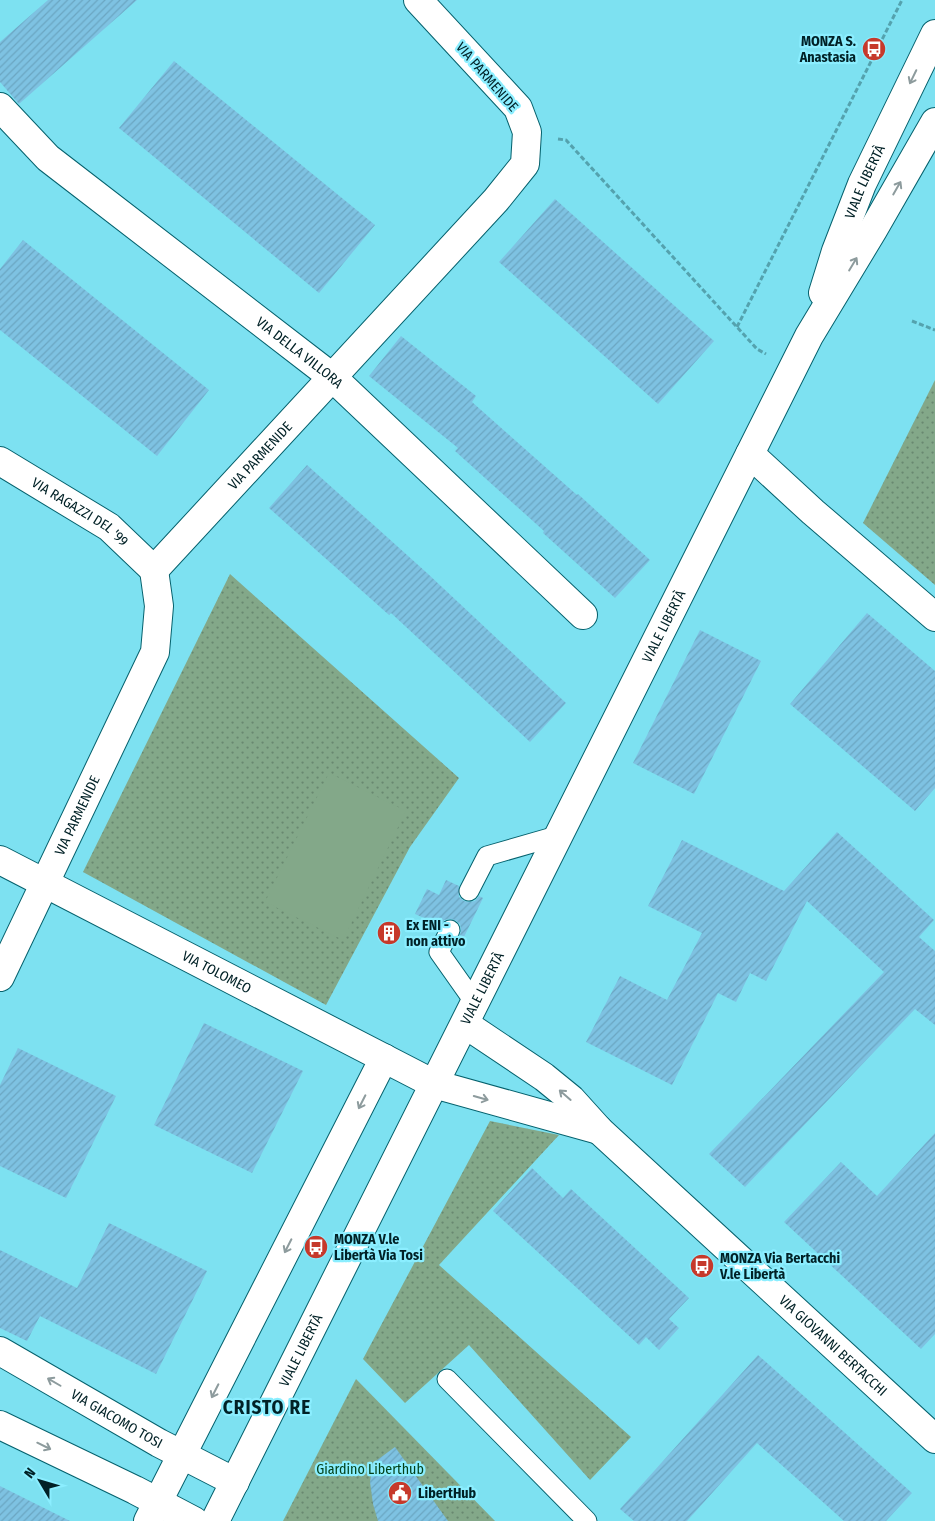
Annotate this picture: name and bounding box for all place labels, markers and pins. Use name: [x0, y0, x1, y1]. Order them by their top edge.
place label: MONZA S. Anastasia: [799, 33, 856, 66]
bus stop icon: MONZA S. Anastasia: [861, 36, 887, 62]
place label: Ex ENI - non attivo: [406, 917, 466, 950]
building icon: Ex ENI - non attivo: [376, 920, 402, 946]
place label: MONZA V.le Libertà Via Tosi: [334, 1231, 423, 1264]
bus stop icon: MONZA V.le Libertà Via Tosi: [303, 1234, 329, 1260]
place label: MONZA Via Bertacchi V.le Libertà: [719, 1250, 840, 1283]
bus stop icon: MONZA Via Bertacchi V.le Libertà: [689, 1253, 715, 1279]
public building icon: LibertHub: [387, 1480, 413, 1506]
place label: LibertHub: [418, 1485, 477, 1502]

